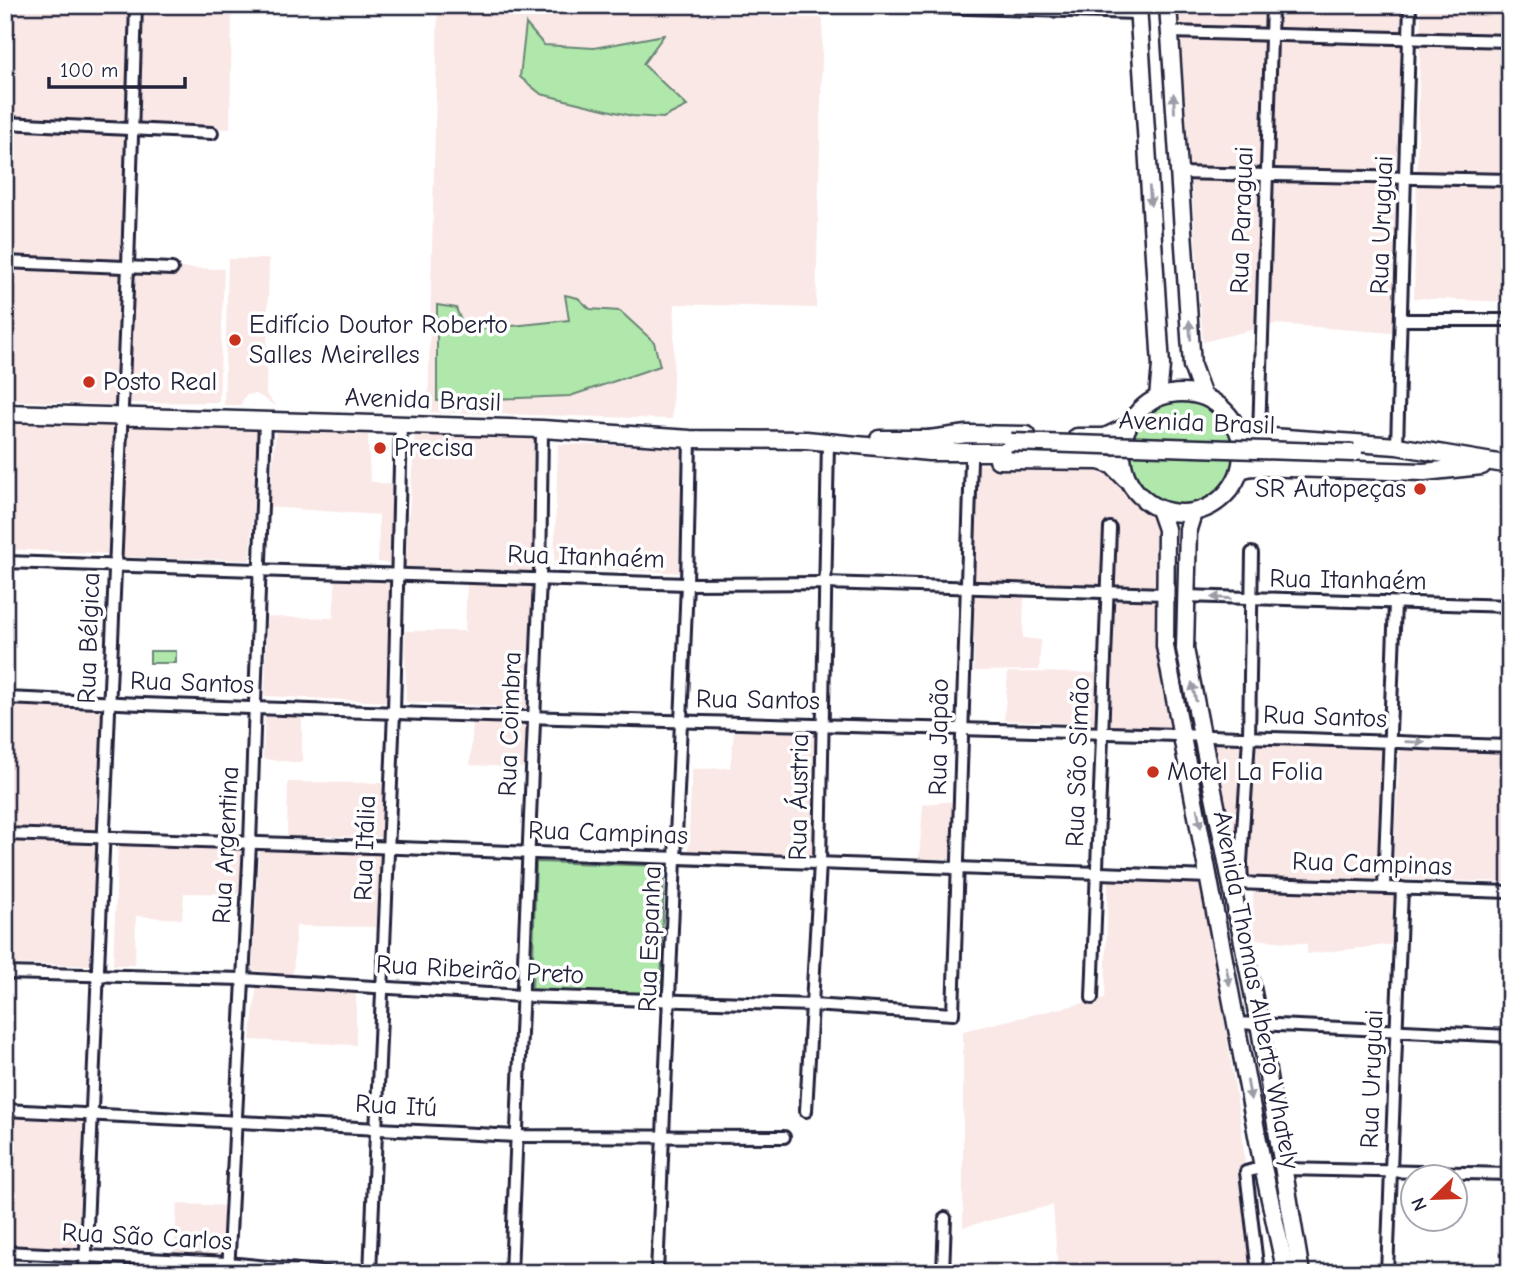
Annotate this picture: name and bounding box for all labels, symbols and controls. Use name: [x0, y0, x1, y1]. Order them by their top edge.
scale bar: [49, 46, 186, 90]
text: 100 m: [60, 58, 118, 82]
one-way arrow: [1168, 92, 1179, 114]
street label: Rua Paraguai: [1224, 146, 1260, 294]
street label: Rua Uruguai: [1365, 155, 1399, 295]
one-way arrow: [1145, 185, 1156, 207]
place label: Edifício Doutor Roberto Salles Meirelles: [249, 310, 508, 370]
one-way arrow: [1184, 319, 1195, 341]
marker: Edifício Doutor Roberto Salles Meirelles: [227, 332, 243, 348]
place label: Posto Real: [103, 367, 217, 397]
marker: Posto Real: [81, 374, 97, 390]
street label: Avenida Brasil: [344, 382, 502, 418]
street label: Avenida Brasil: [1118, 405, 1276, 441]
place label: Precisa: [394, 433, 474, 463]
marker: Precisa: [372, 440, 388, 456]
place label: SR Autopeças: [1255, 474, 1406, 504]
marker: SR Autopeças: [1412, 481, 1428, 497]
street label: Rua Itanhaém: [507, 539, 665, 575]
street label: Rua Itanhaém: [1269, 564, 1427, 596]
street label: Rua Bélgica: [72, 572, 106, 704]
one-way arrow: [1210, 592, 1232, 603]
street label: Rua Coimbra: [492, 651, 528, 797]
street label: Rua Santos: [129, 666, 255, 700]
street label: Rua São Simão: [1060, 677, 1096, 847]
street label: Rua Japão: [923, 678, 955, 796]
one-way arrow: [1188, 681, 1199, 703]
street label: Rua Santos: [696, 684, 820, 716]
street label: Rua Santos: [1262, 700, 1388, 734]
street label: Rua Áustria: [782, 733, 815, 861]
one-way arrow: [1405, 737, 1427, 748]
place label: Motel La Folia: [1167, 757, 1323, 787]
marker: Motel La Folia: [1145, 764, 1161, 780]
street label: Rua Argentina: [207, 765, 245, 925]
street label: Rua Itália: [348, 794, 382, 902]
one-way arrow: [1193, 807, 1204, 829]
street label: Avenida Thomas Alberto Whately: [1207, 808, 1306, 1172]
street label: Rua Campinas: [527, 815, 689, 851]
street label: Rua Campinas: [1291, 846, 1453, 882]
street label: Rua Espanha: [632, 865, 668, 1013]
street label: Rua Ribeirão Preto: [375, 950, 585, 990]
one-way arrow: [1223, 965, 1234, 987]
street label: Rua Uruguai: [1355, 1009, 1389, 1149]
one-way arrow: [1244, 1079, 1255, 1101]
street label: Rua Itú: [354, 1089, 438, 1123]
north arrow: [1400, 1162, 1470, 1232]
text: N: [1407, 1194, 1432, 1214]
street label: Rua São Carlos: [61, 1218, 233, 1256]

